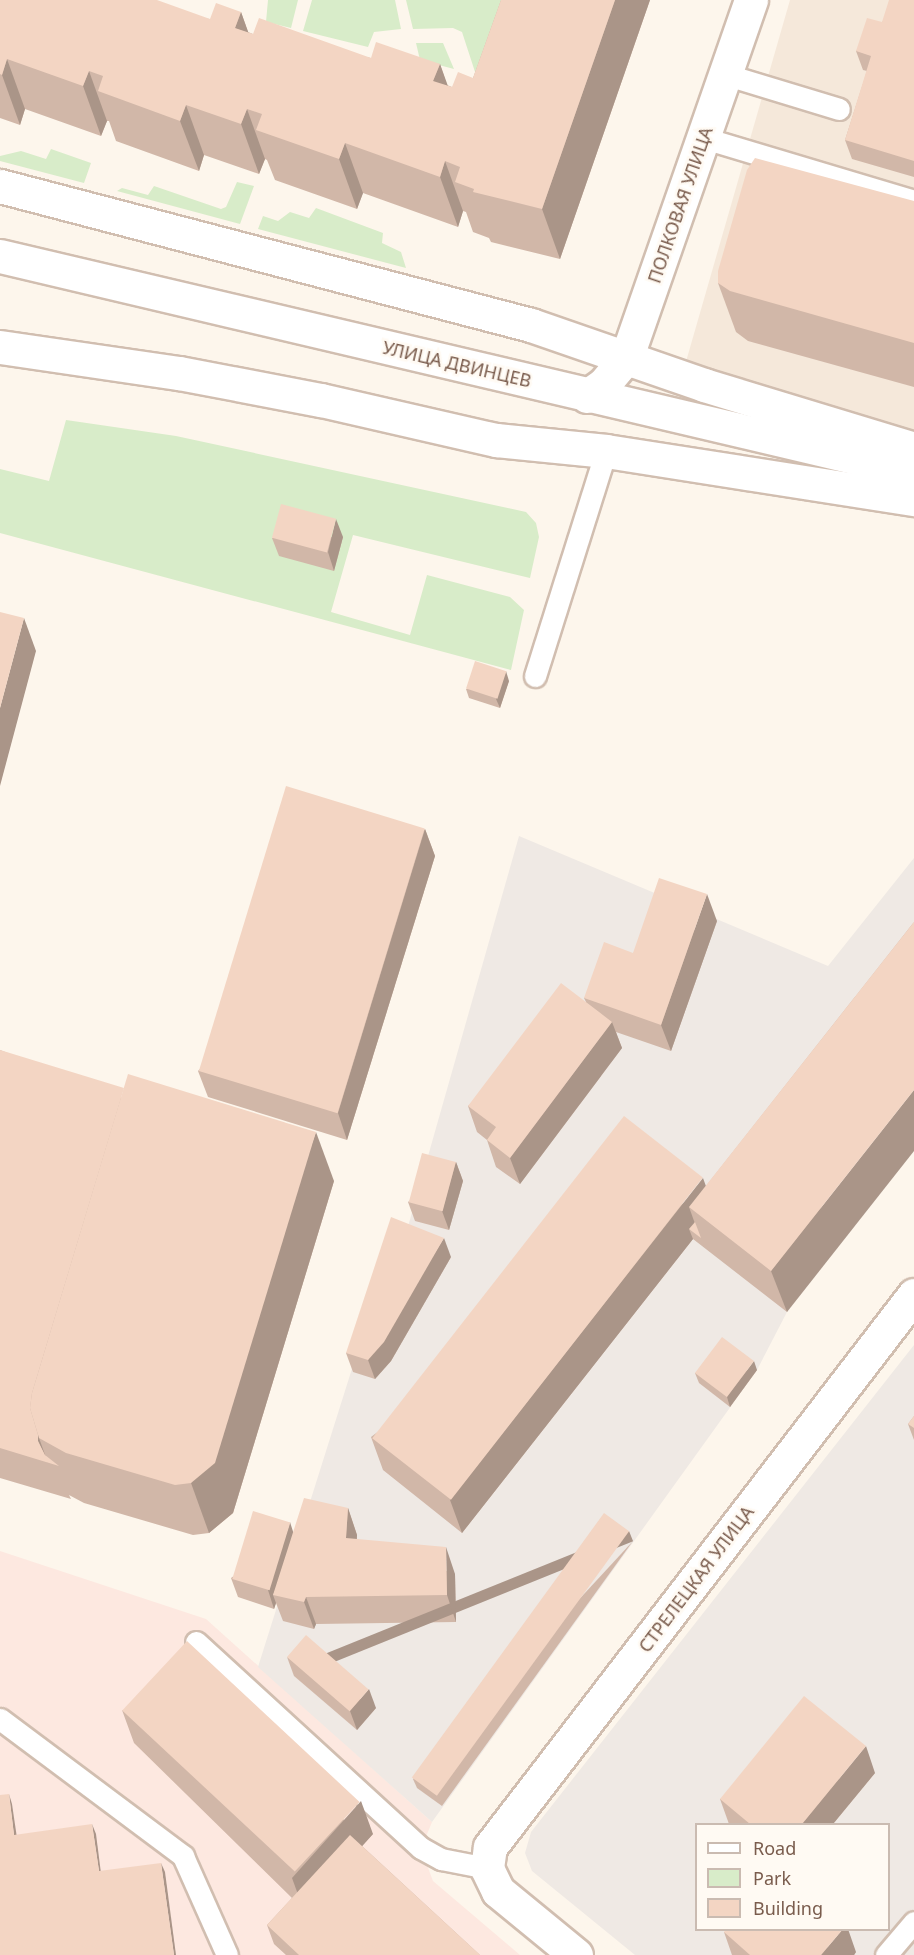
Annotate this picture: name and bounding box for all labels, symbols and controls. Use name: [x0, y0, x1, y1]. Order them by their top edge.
street label: ПОЛКОВАЯ УЛИЦА: [643, 124, 717, 286]
street label: УЛИЦА ДВИНЦЕВ: [381, 336, 533, 392]
street label: СТРЕЛЕЦКАЯ УЛИЦА: [634, 1502, 758, 1656]
legend: [695, 1823, 890, 1931]
text: Road: [753, 1836, 796, 1860]
text: Park: [753, 1866, 791, 1890]
text: Building: [753, 1896, 823, 1920]

